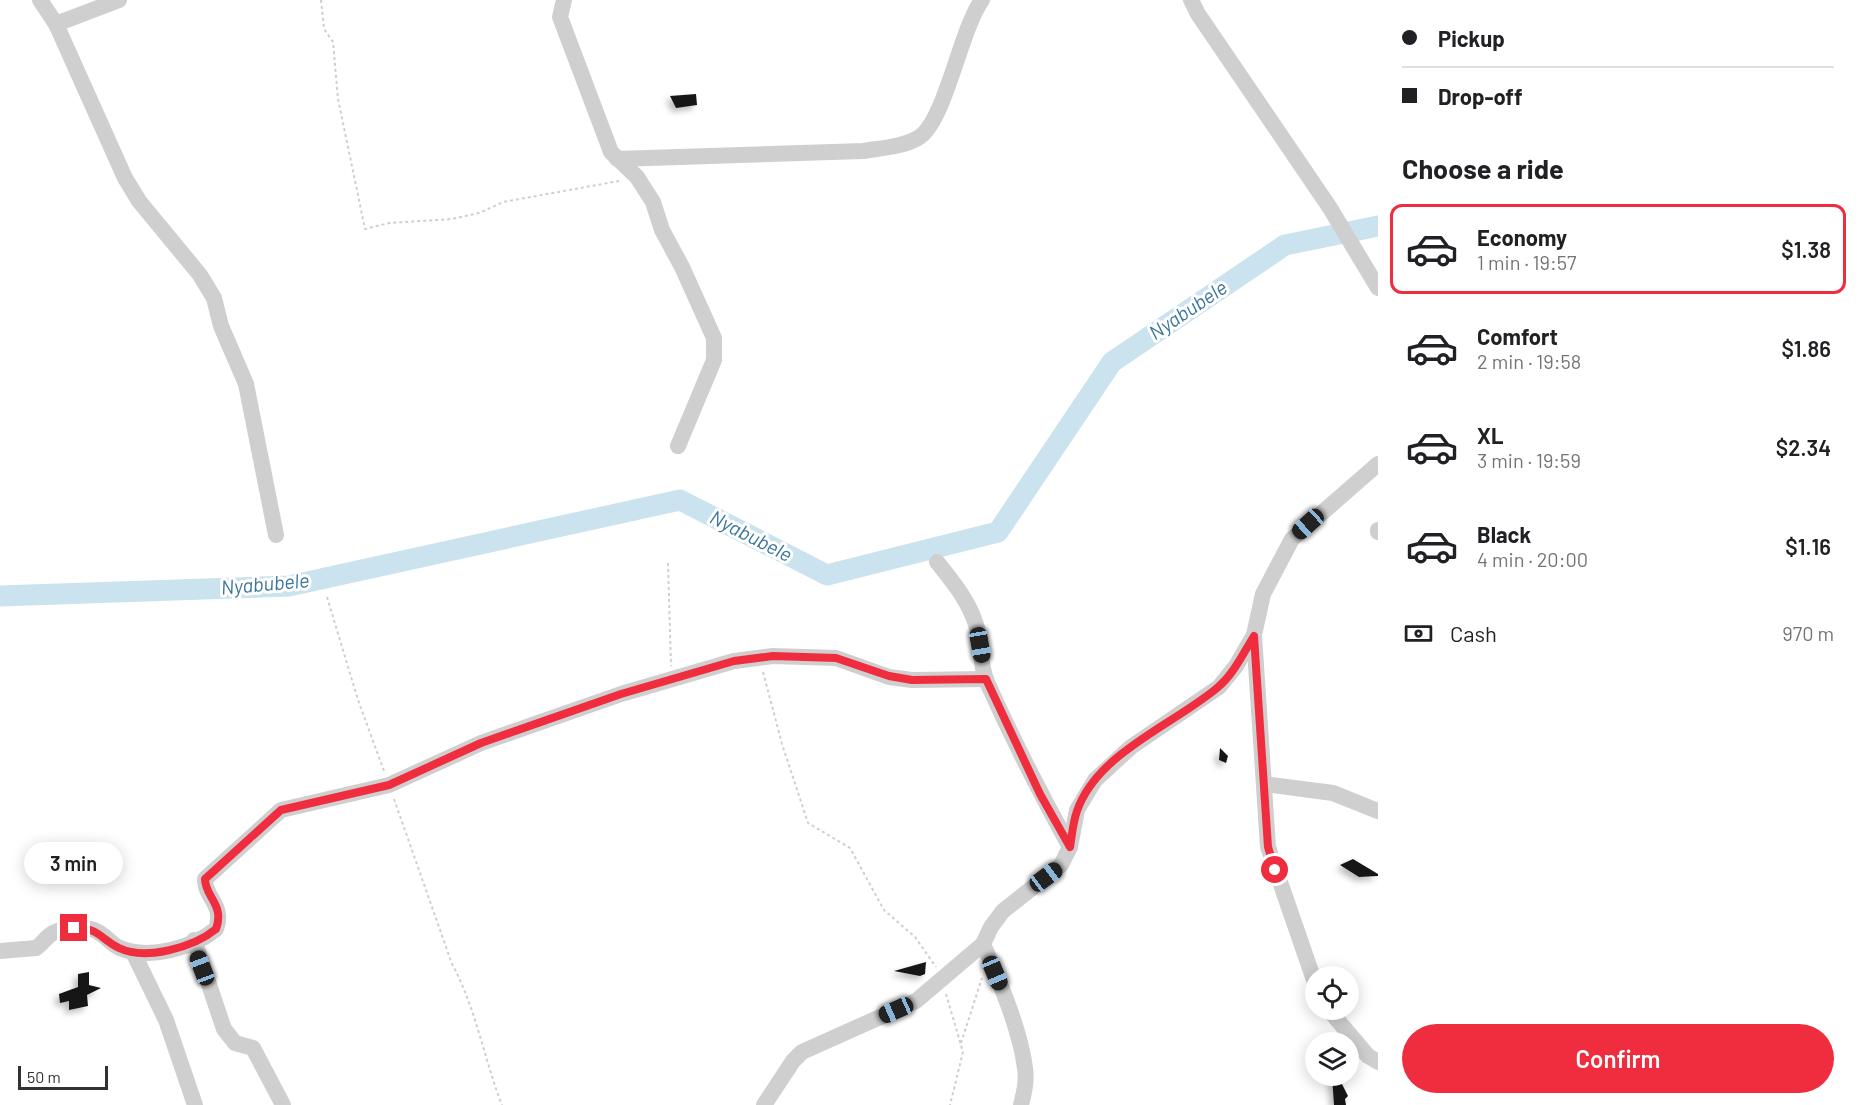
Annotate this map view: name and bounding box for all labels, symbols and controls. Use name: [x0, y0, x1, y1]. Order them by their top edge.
text: Pickup: [1438, 25, 1505, 51]
text: Drop-off: [1438, 83, 1522, 109]
text: Choose a ride: [1402, 152, 1564, 184]
icon: car: [1405, 222, 1459, 276]
text: Economy: [1477, 224, 1567, 250]
text: $1.38: [1781, 236, 1831, 262]
text: 1 min · 19:57: [1477, 250, 1577, 274]
water label: Nyabubele: [1144, 274, 1231, 344]
icon: car: [1405, 321, 1459, 375]
text: Comfort: [1477, 323, 1558, 349]
text: $1.86: [1781, 335, 1831, 361]
text: 2 min · 19:58: [1477, 349, 1581, 373]
icon: car: [1405, 420, 1459, 474]
text: XL: [1477, 422, 1503, 448]
text: $2.34: [1776, 434, 1831, 460]
text: 3 min · 19:59: [1477, 448, 1581, 472]
water label: Nyabubele: [706, 504, 796, 566]
car: [1289, 505, 1327, 543]
icon: car: [1405, 519, 1459, 573]
text: Black: [1477, 521, 1531, 547]
text: $1.16: [1785, 533, 1831, 559]
text: 4 min · 20:00: [1477, 547, 1588, 571]
water label: Nyabubele: [220, 567, 310, 599]
icon: cash: [1402, 617, 1435, 650]
text: Cash: [1450, 620, 1497, 646]
text: 970 m: [1782, 621, 1834, 645]
car: [968, 626, 992, 664]
callout: 3 min: [25, 841, 124, 883]
text: 3 min: [50, 851, 97, 875]
route start: [1261, 856, 1288, 883]
car: [1026, 859, 1066, 895]
route end: [60, 914, 87, 941]
car: [187, 948, 217, 988]
car: [980, 953, 1010, 993]
map controls: [1305, 966, 1359, 1086]
button: locate: [1305, 966, 1359, 1020]
car: [876, 994, 916, 1026]
button: Confirm: [1402, 1024, 1834, 1093]
button: layers: [1305, 1032, 1359, 1086]
scale bar: [18, 1063, 108, 1090]
text: 50 m: [27, 1067, 61, 1086]

